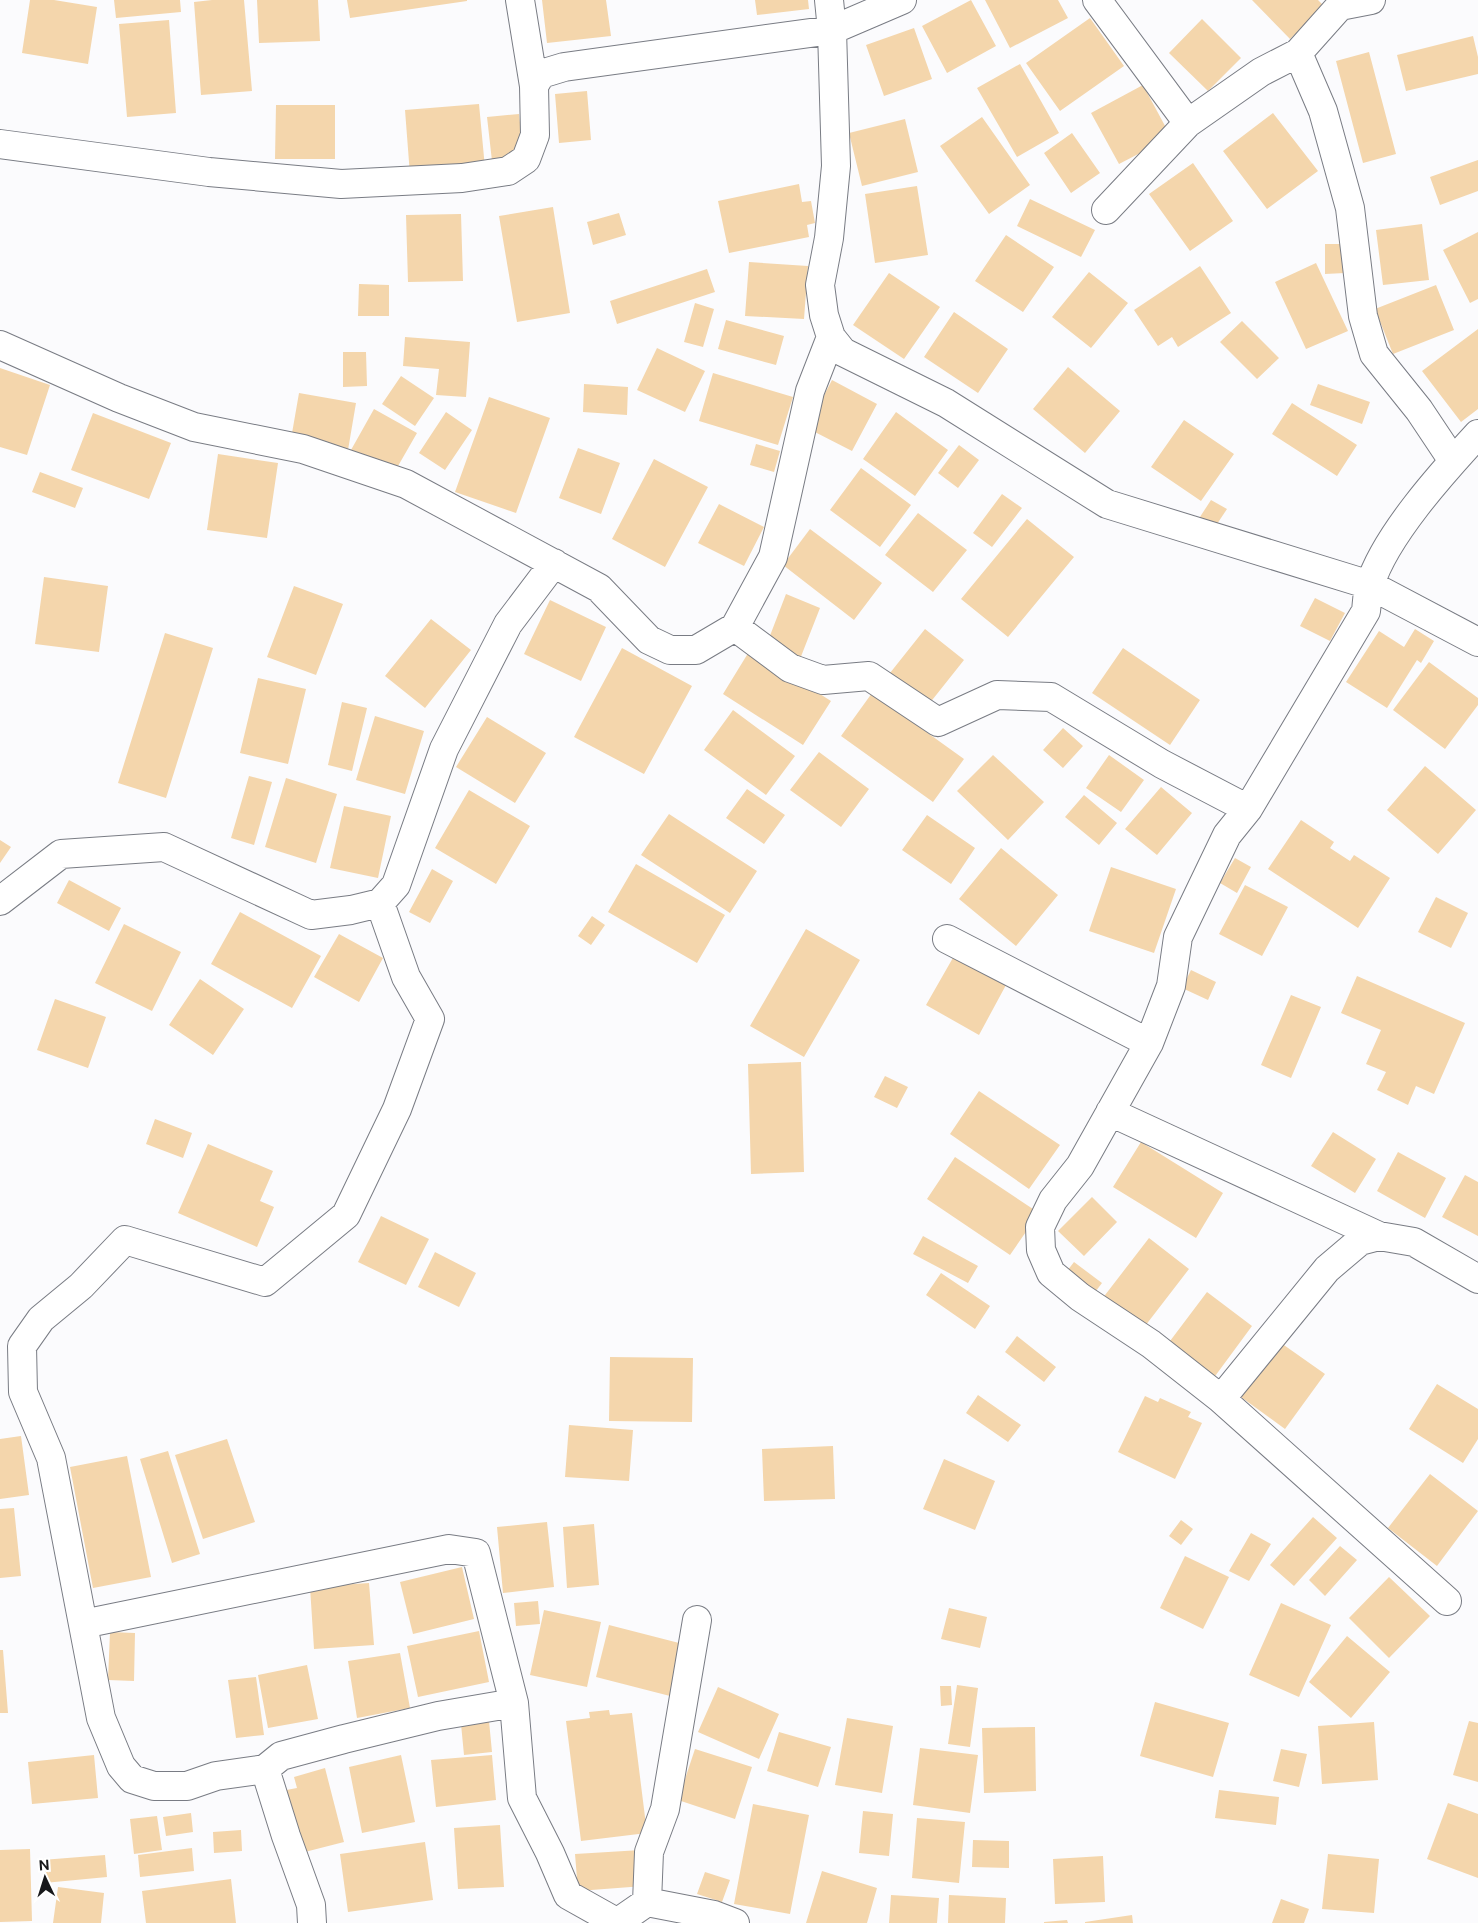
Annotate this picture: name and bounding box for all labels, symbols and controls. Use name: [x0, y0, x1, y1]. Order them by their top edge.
north arrow: [20, 1853, 70, 1903]
text: N: [38, 1857, 50, 1873]

